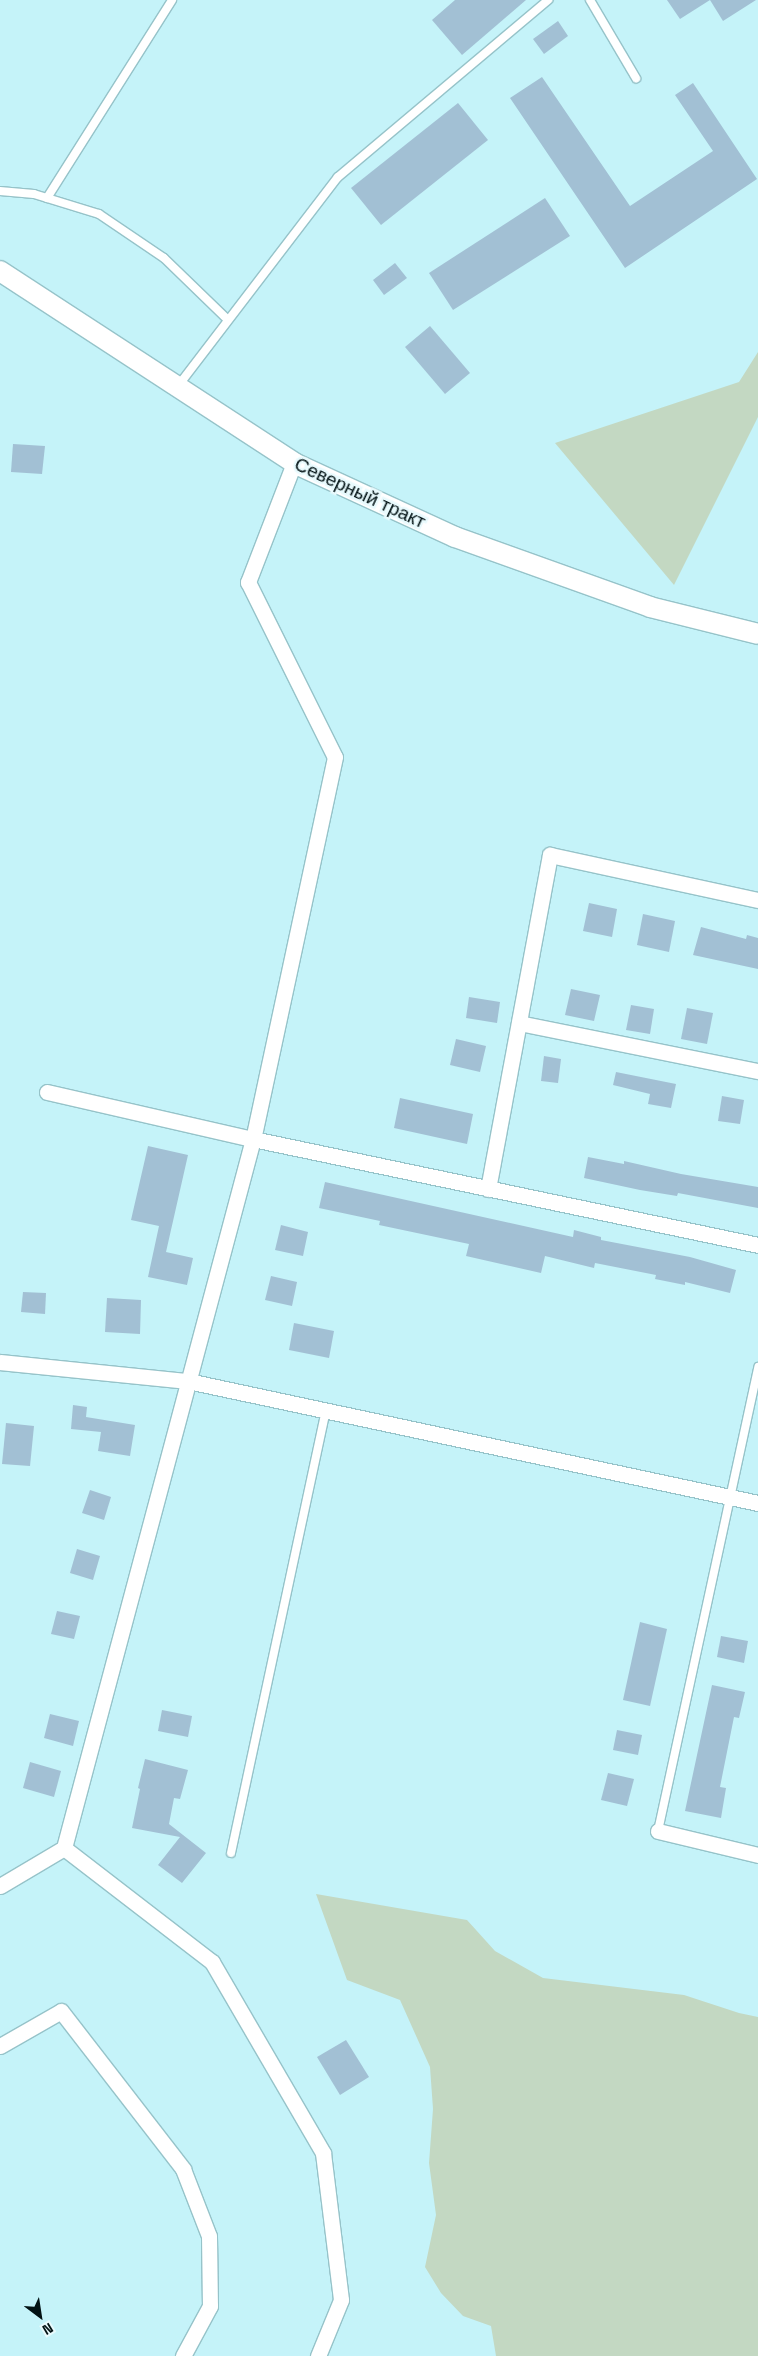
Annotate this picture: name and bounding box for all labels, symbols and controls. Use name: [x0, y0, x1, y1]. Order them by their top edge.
street label: Северный тракт: [291, 453, 429, 533]
north arrow: [15, 2291, 65, 2341]
text: N: [39, 2319, 56, 2339]

